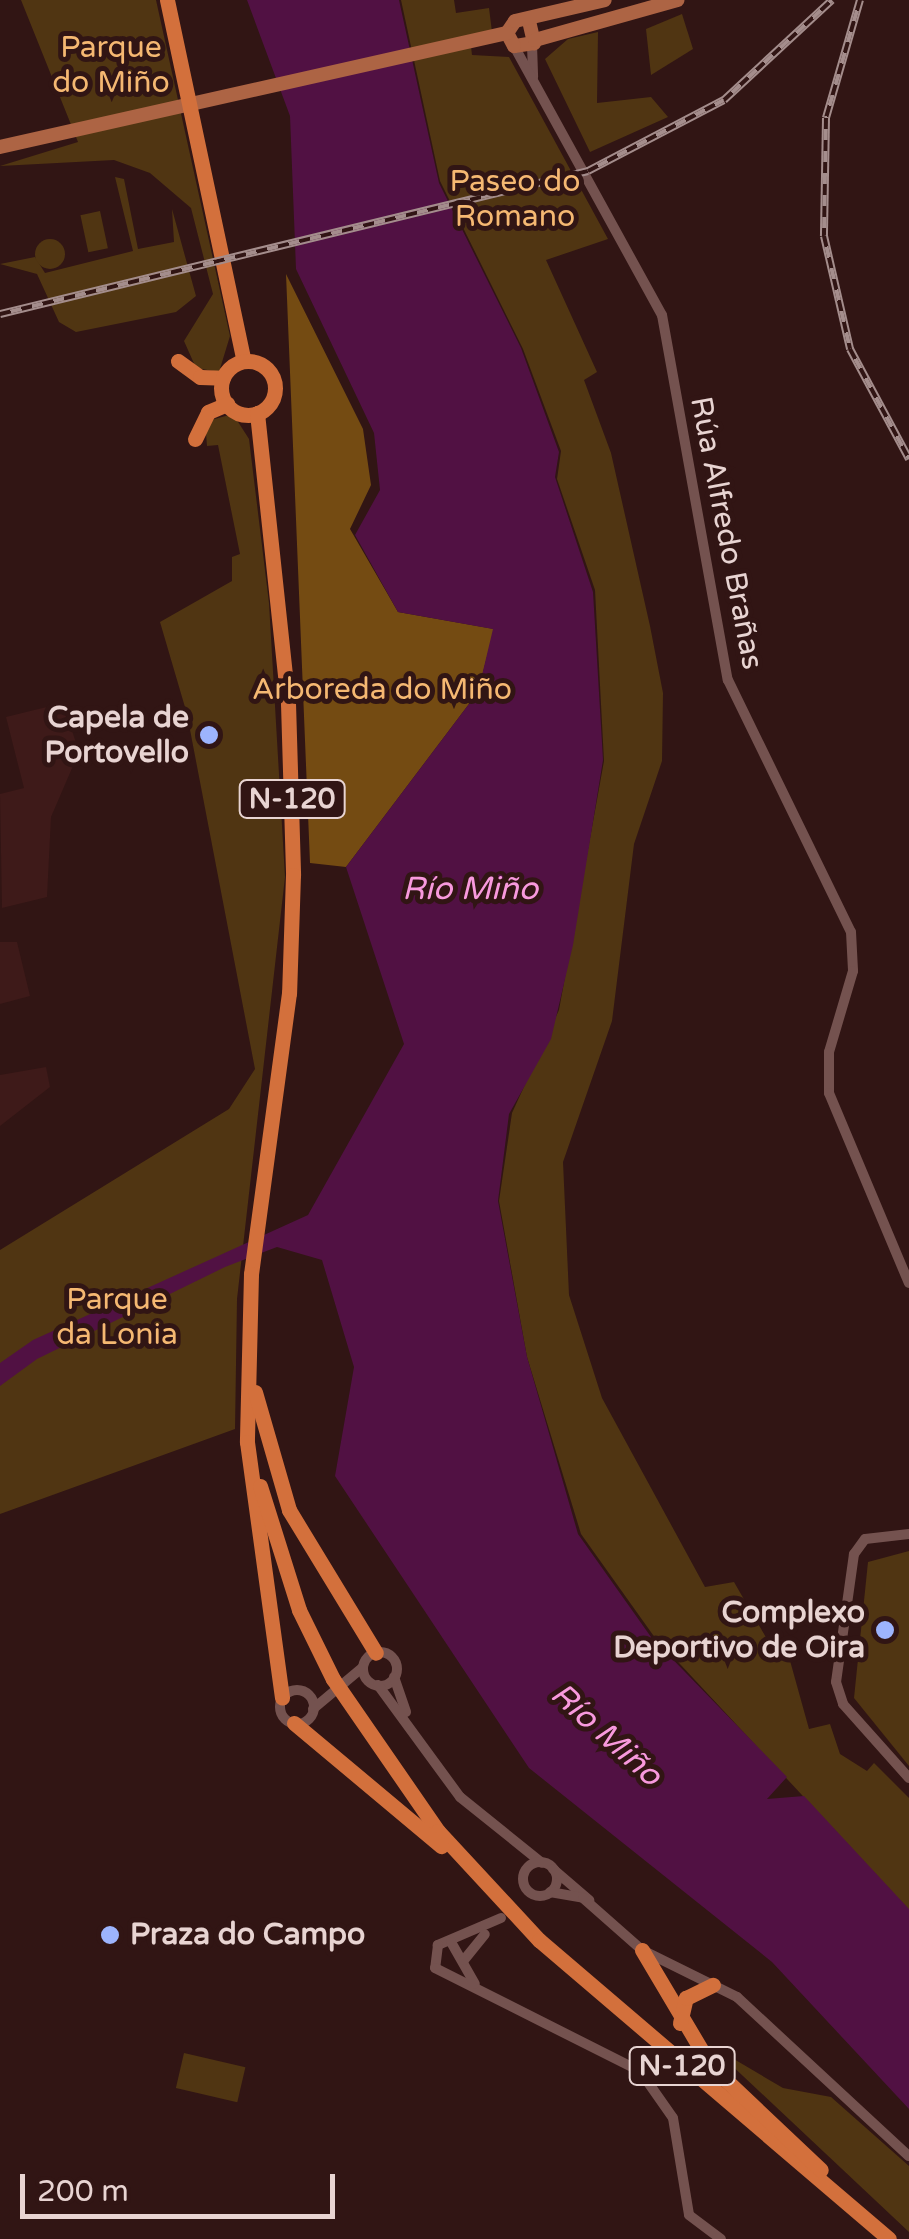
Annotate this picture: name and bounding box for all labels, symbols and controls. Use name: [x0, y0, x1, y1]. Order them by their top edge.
park label: Parque do Miño: [52, 30, 170, 100]
park label: Paseo do Romano: [450, 164, 580, 234]
street label: Rúa Alfredo Brañas: [682, 394, 770, 672]
park label: Arboreda do Miño: [252, 672, 512, 708]
place label: Capela de Portovello: [44, 700, 189, 770]
marker: Capela de Portovello: [198, 724, 220, 746]
road number: N-120: [237, 776, 347, 822]
water label: Río Miño: [402, 870, 538, 908]
park label: Parque da Lonia: [56, 1282, 178, 1352]
place label: Complexo Deportivo de Oira: [613, 1595, 865, 1666]
marker: Complexo Deportivo de Oira: [874, 1619, 896, 1641]
water label: Río Miño: [543, 1675, 669, 1795]
place label: Praza do Campo: [130, 1917, 365, 1953]
marker: Praza do Campo: [99, 1924, 121, 1946]
road number: N-120: [627, 2043, 737, 2089]
scale bar: [25, 2154, 340, 2216]
text: 200 m: [37, 2173, 129, 2210]

